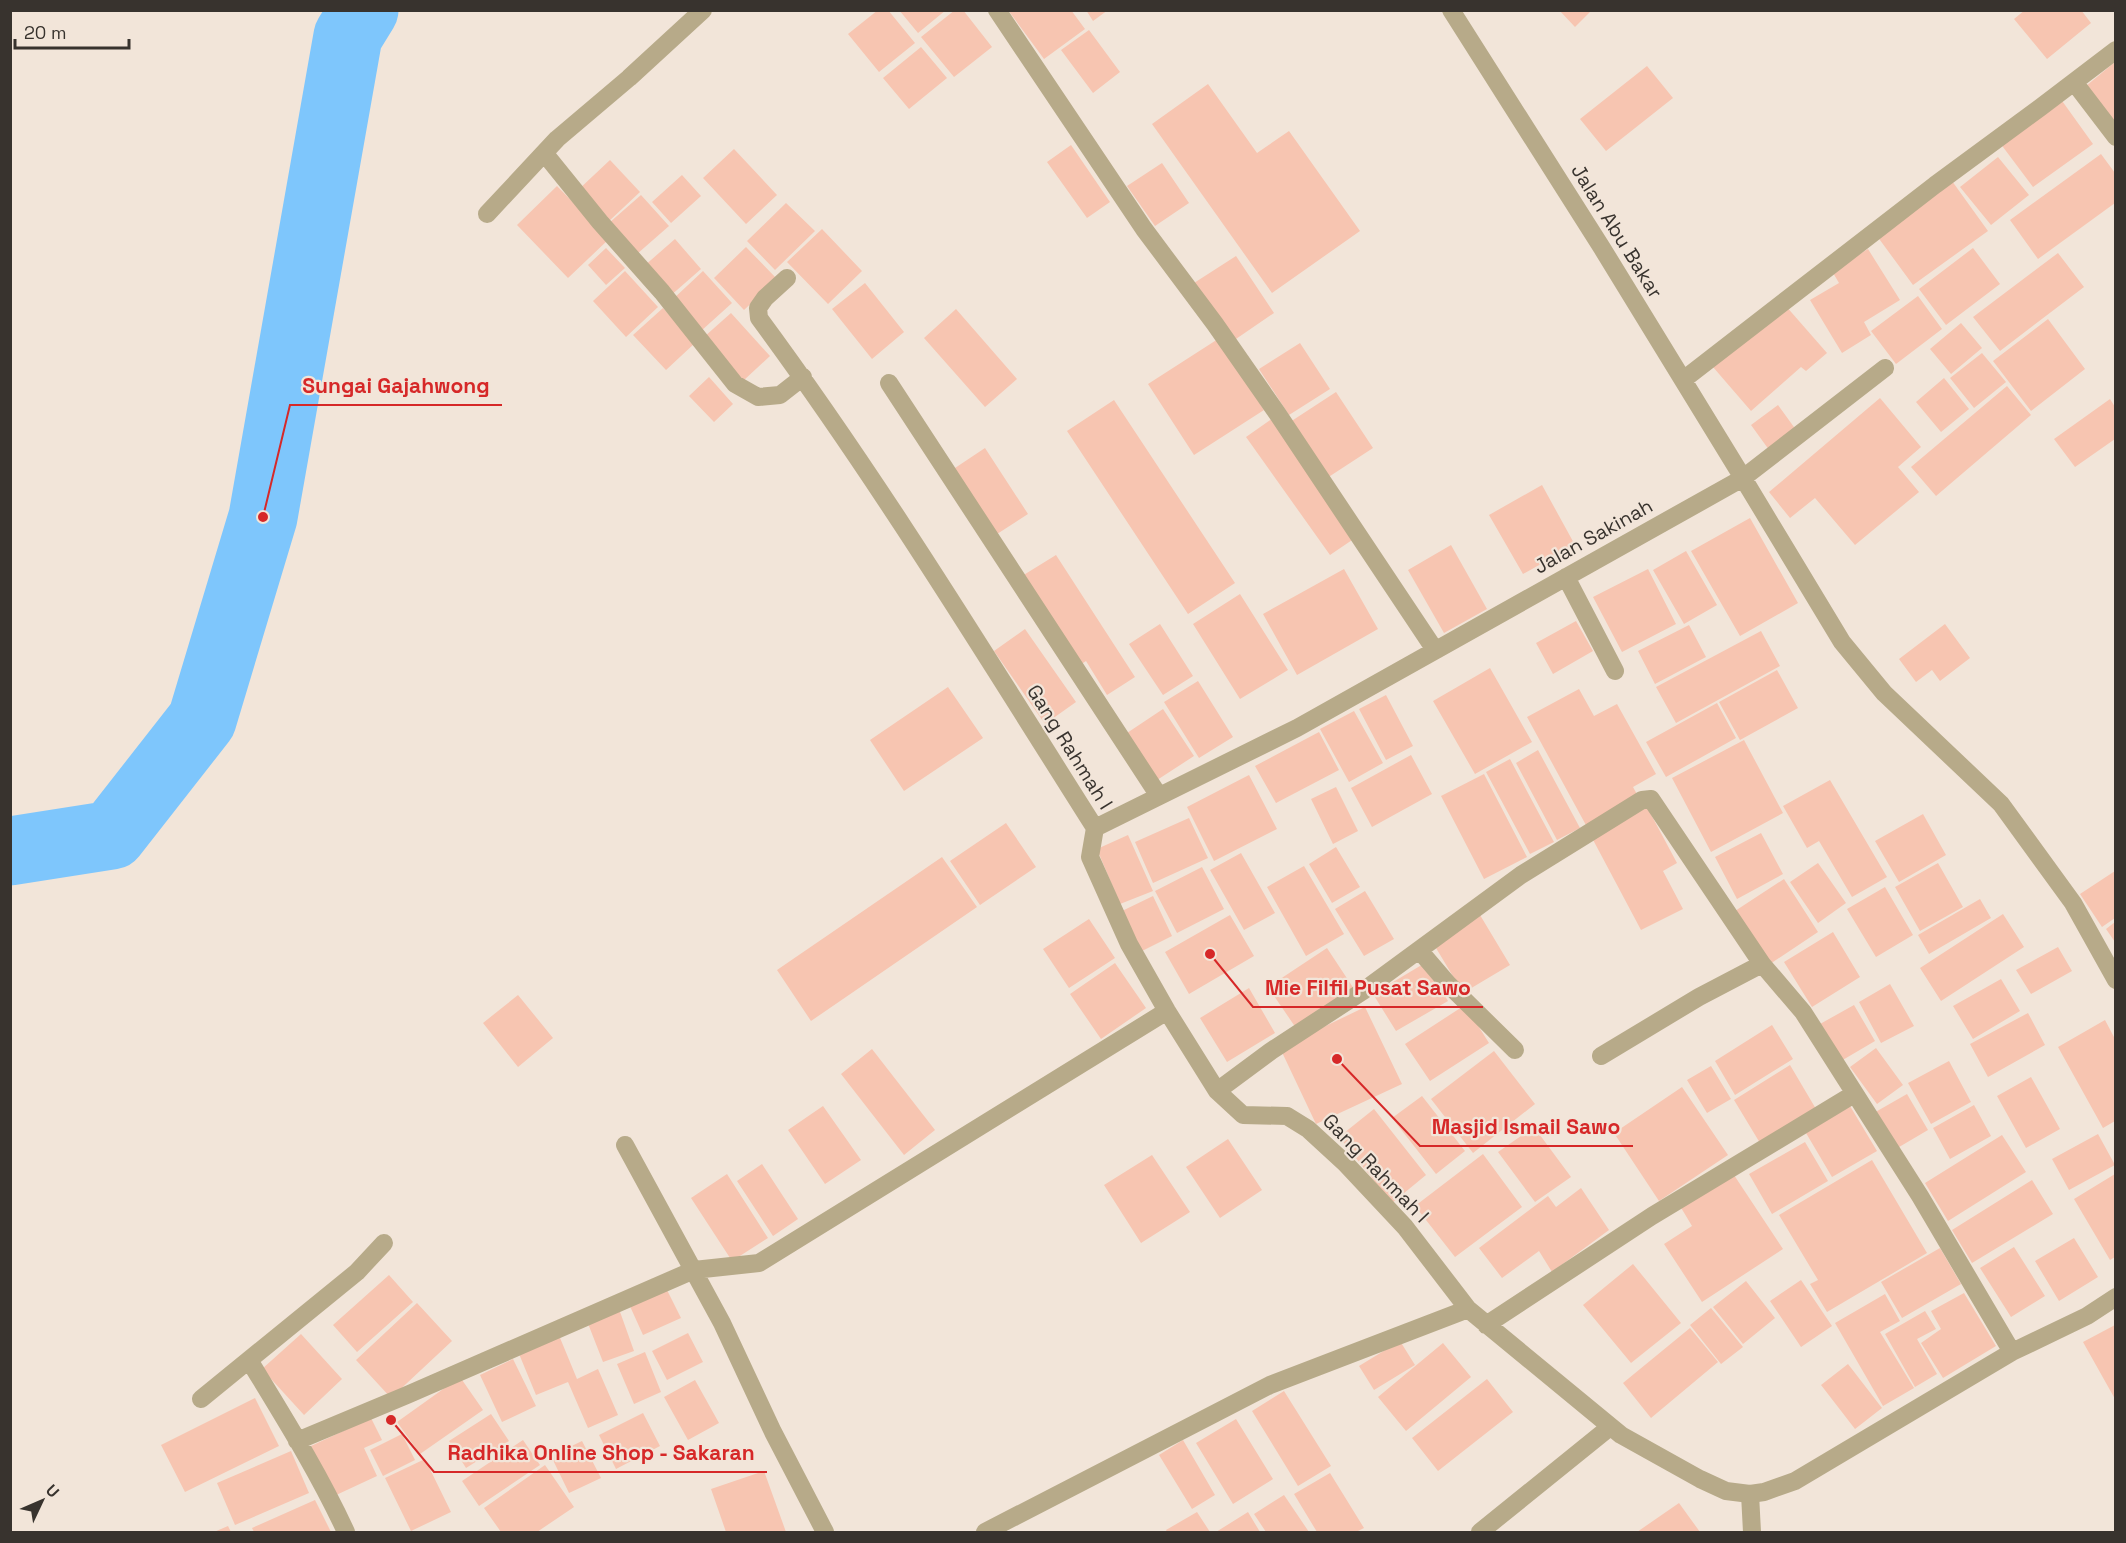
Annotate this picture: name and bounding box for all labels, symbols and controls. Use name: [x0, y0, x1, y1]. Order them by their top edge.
scale bar: [15, 12, 129, 50]
text: 20 m: [24, 21, 67, 44]
street label: Jalan Abu Bakar: [1565, 159, 1669, 303]
callout: Sungai Gajahwong: [290, 366, 502, 405]
text: Sungai Gajahwong: [302, 372, 490, 399]
street label: Jalan Sakinah: [1529, 493, 1657, 579]
street label: Gang Rahmah I: [1021, 680, 1119, 814]
callout: Mie Filfil Pusat Sawo: [1253, 968, 1483, 1007]
text: Mie Filfil Pusat Sawo: [1265, 974, 1471, 1001]
callout: Masjid Ismail Sawo: [1420, 1107, 1633, 1146]
street label: Gang Rahmah I: [1317, 1108, 1435, 1228]
text: Masjid Ismail Sawo: [1432, 1113, 1620, 1140]
callout: Radhika Online Shop - Sakaran: [434, 1433, 767, 1472]
text: Radhika Online Shop - Sakaran: [447, 1439, 755, 1466]
north arrow: [12, 1471, 72, 1531]
text: U: [41, 1480, 64, 1502]

